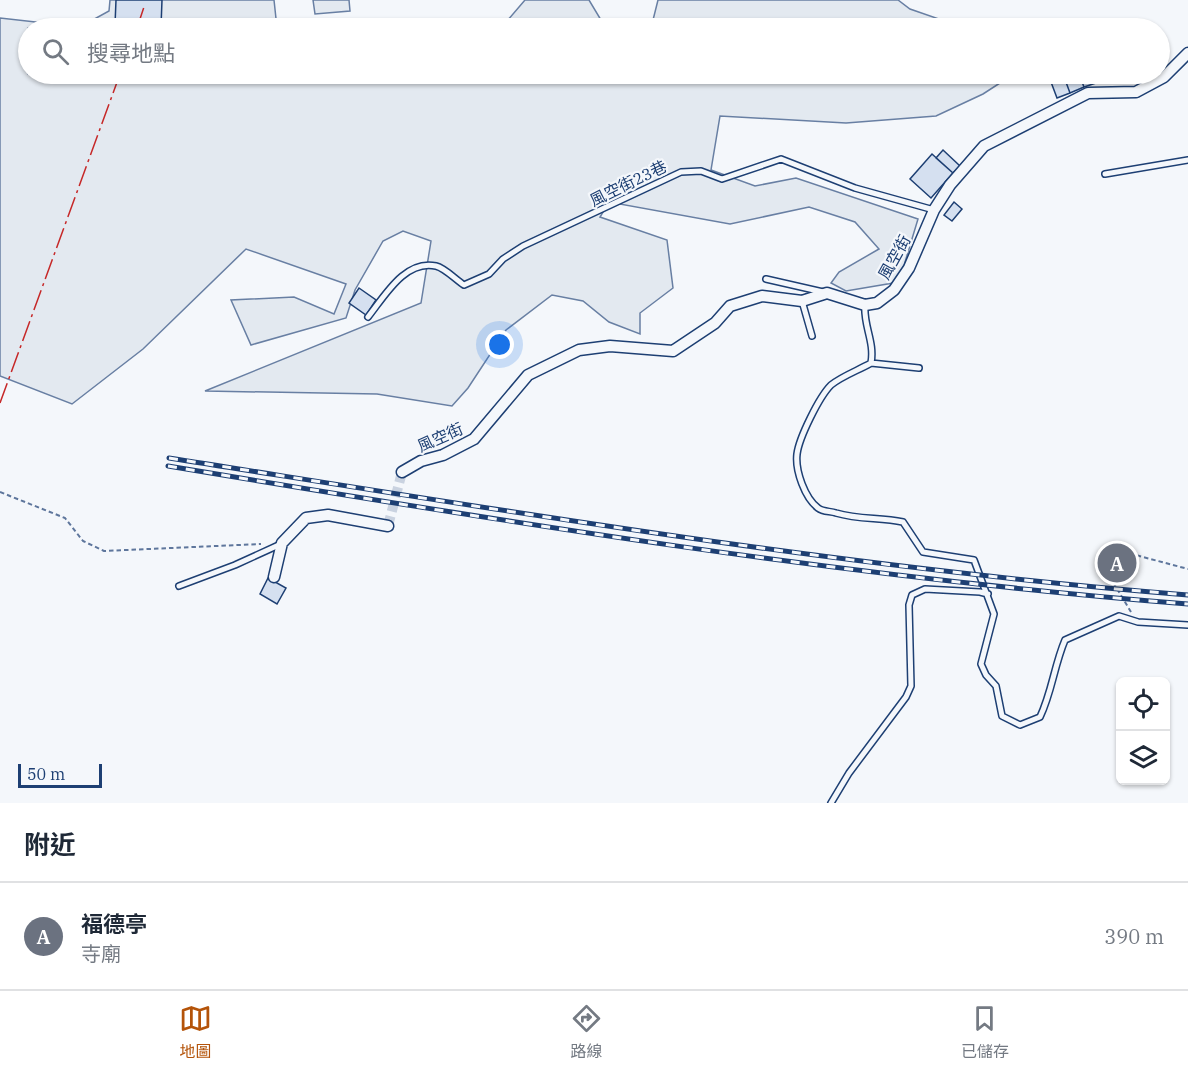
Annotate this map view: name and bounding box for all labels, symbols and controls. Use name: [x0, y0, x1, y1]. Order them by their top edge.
search box: [18, 18, 1170, 84]
icon: search: [39, 35, 72, 68]
text: 搜尋地點: [87, 38, 175, 67]
street label: 風空街23巷: [586, 156, 670, 210]
street label: 風空街: [874, 231, 914, 283]
your location: [485, 330, 514, 359]
street label: 風空街: [414, 418, 466, 456]
pin: A: [1098, 540, 1136, 586]
map controls: [1116, 677, 1170, 785]
button: locate: [1116, 677, 1170, 731]
button: layers: [1116, 731, 1170, 785]
scale bar: [18, 761, 102, 788]
text: 50 m: [27, 764, 65, 784]
text: 附近: [24, 827, 76, 861]
text: 福德亭: [81, 909, 147, 938]
text: A: [37, 923, 50, 950]
text: 390 m: [1104, 923, 1164, 950]
text: 寺廟: [81, 940, 121, 967]
tab: 地圖: [179, 1002, 212, 1062]
tab: 路線: [570, 1002, 603, 1062]
tab: 已儲存: [961, 1002, 1009, 1062]

